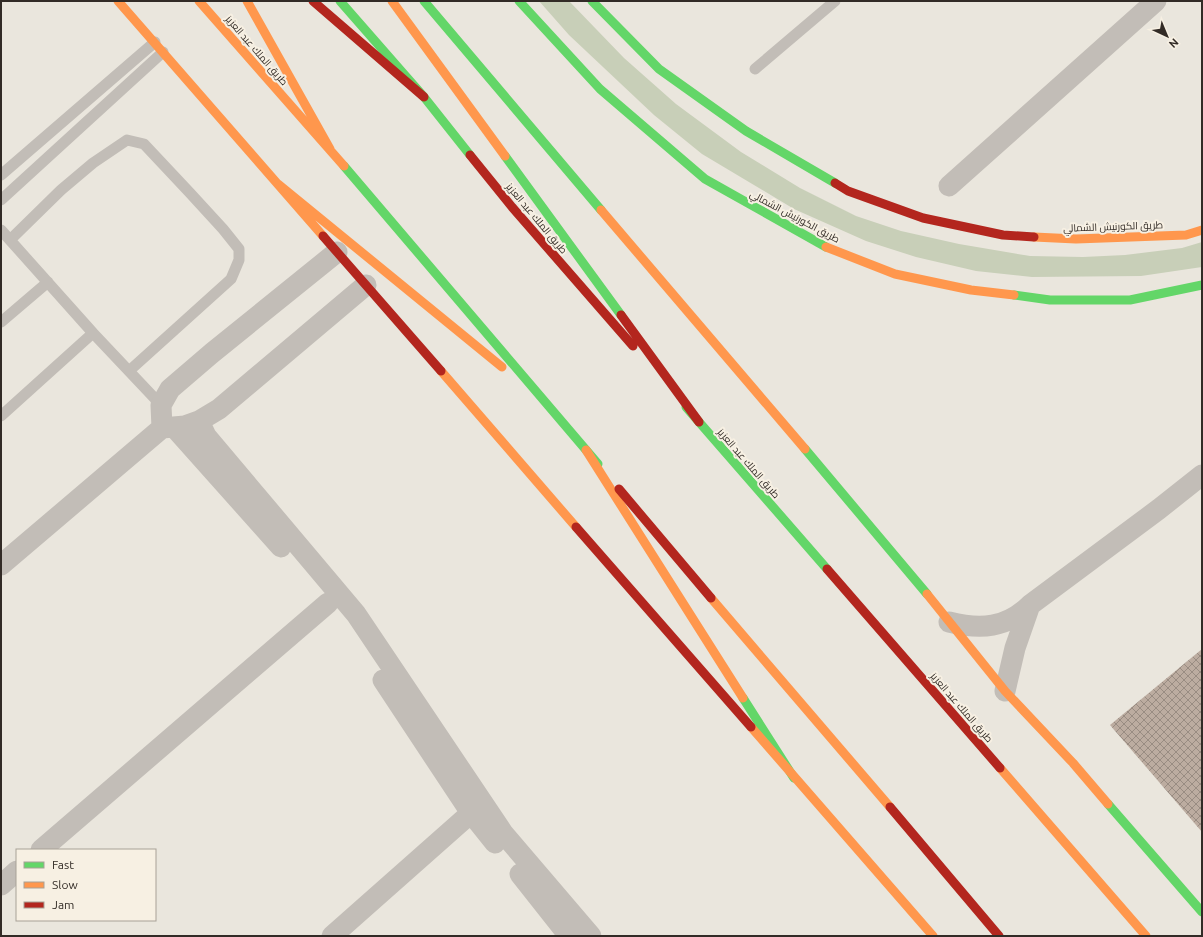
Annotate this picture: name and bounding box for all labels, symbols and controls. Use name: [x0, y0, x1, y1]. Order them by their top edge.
street label: طريق الملك عبد العزيز: [222, 13, 290, 88]
north arrow: [1147, 16, 1187, 56]
text: N: [1167, 36, 1181, 50]
street label: طريق الملك عبد العزيز: [503, 180, 569, 256]
street label: طريق الكورنيش الشمالي: [747, 188, 841, 247]
street label: طريق الكورنيش الشمالي: [1063, 219, 1163, 236]
street label: طريق الملك عبد العزيز: [714, 426, 782, 501]
street label: طريق الملك عبد العزيز: [927, 670, 995, 745]
legend: [16, 849, 156, 921]
text: Fast: [52, 858, 74, 871]
text: Slow: [52, 878, 78, 891]
text: Jam: [52, 898, 74, 911]

